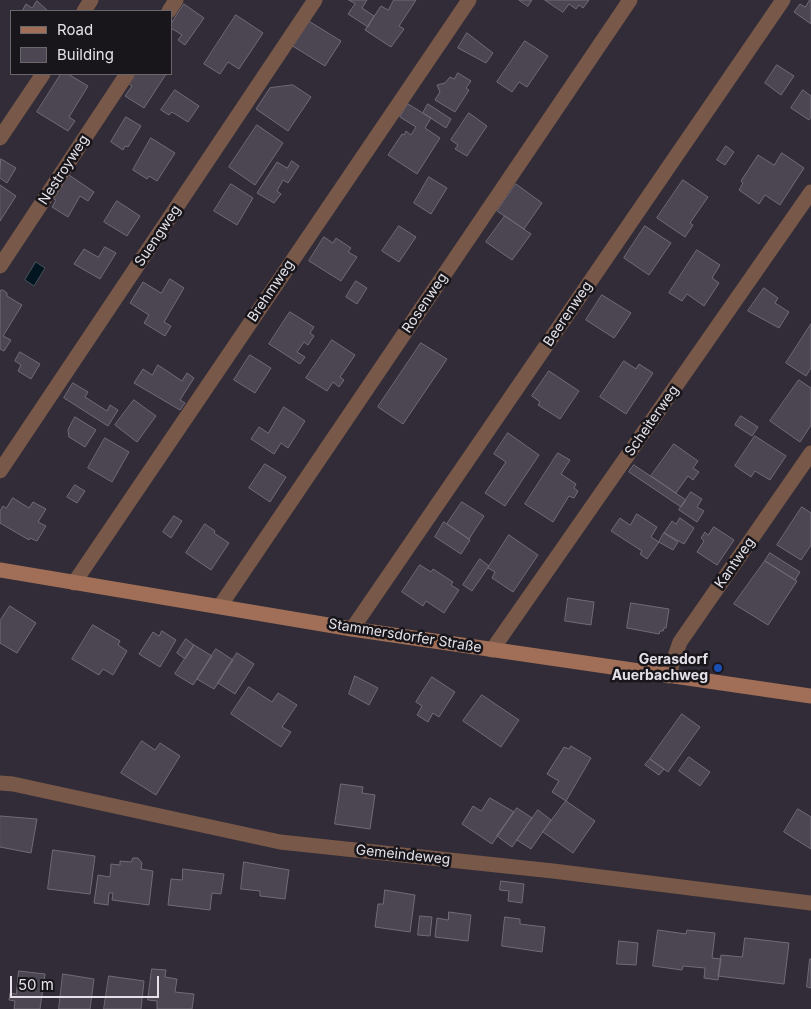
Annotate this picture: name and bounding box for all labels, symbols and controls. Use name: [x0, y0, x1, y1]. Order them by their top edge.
legend: [10, 10, 172, 75]
text: Road: [57, 20, 93, 39]
text: Building: [57, 45, 114, 64]
street label: Nestroyweg: [35, 132, 93, 208]
street label: Suengweg: [131, 202, 185, 270]
street label: Brehmweg: [244, 257, 298, 325]
street label: Rosenweg: [399, 270, 451, 336]
street label: Beerenweg: [540, 278, 596, 350]
street label: Scheiterweg: [621, 382, 683, 460]
street label: Kantweg: [711, 534, 759, 592]
street label: Stammersdorfer Straße: [327, 616, 483, 656]
place label: Gerasdorf Auerbachweg: [612, 652, 708, 684]
marker: Gerasdorf Auerbachweg: [712, 662, 724, 674]
street label: Gemeindeweg: [355, 842, 451, 868]
scale bar: [12, 966, 161, 998]
text: 50 m: [18, 975, 54, 994]

